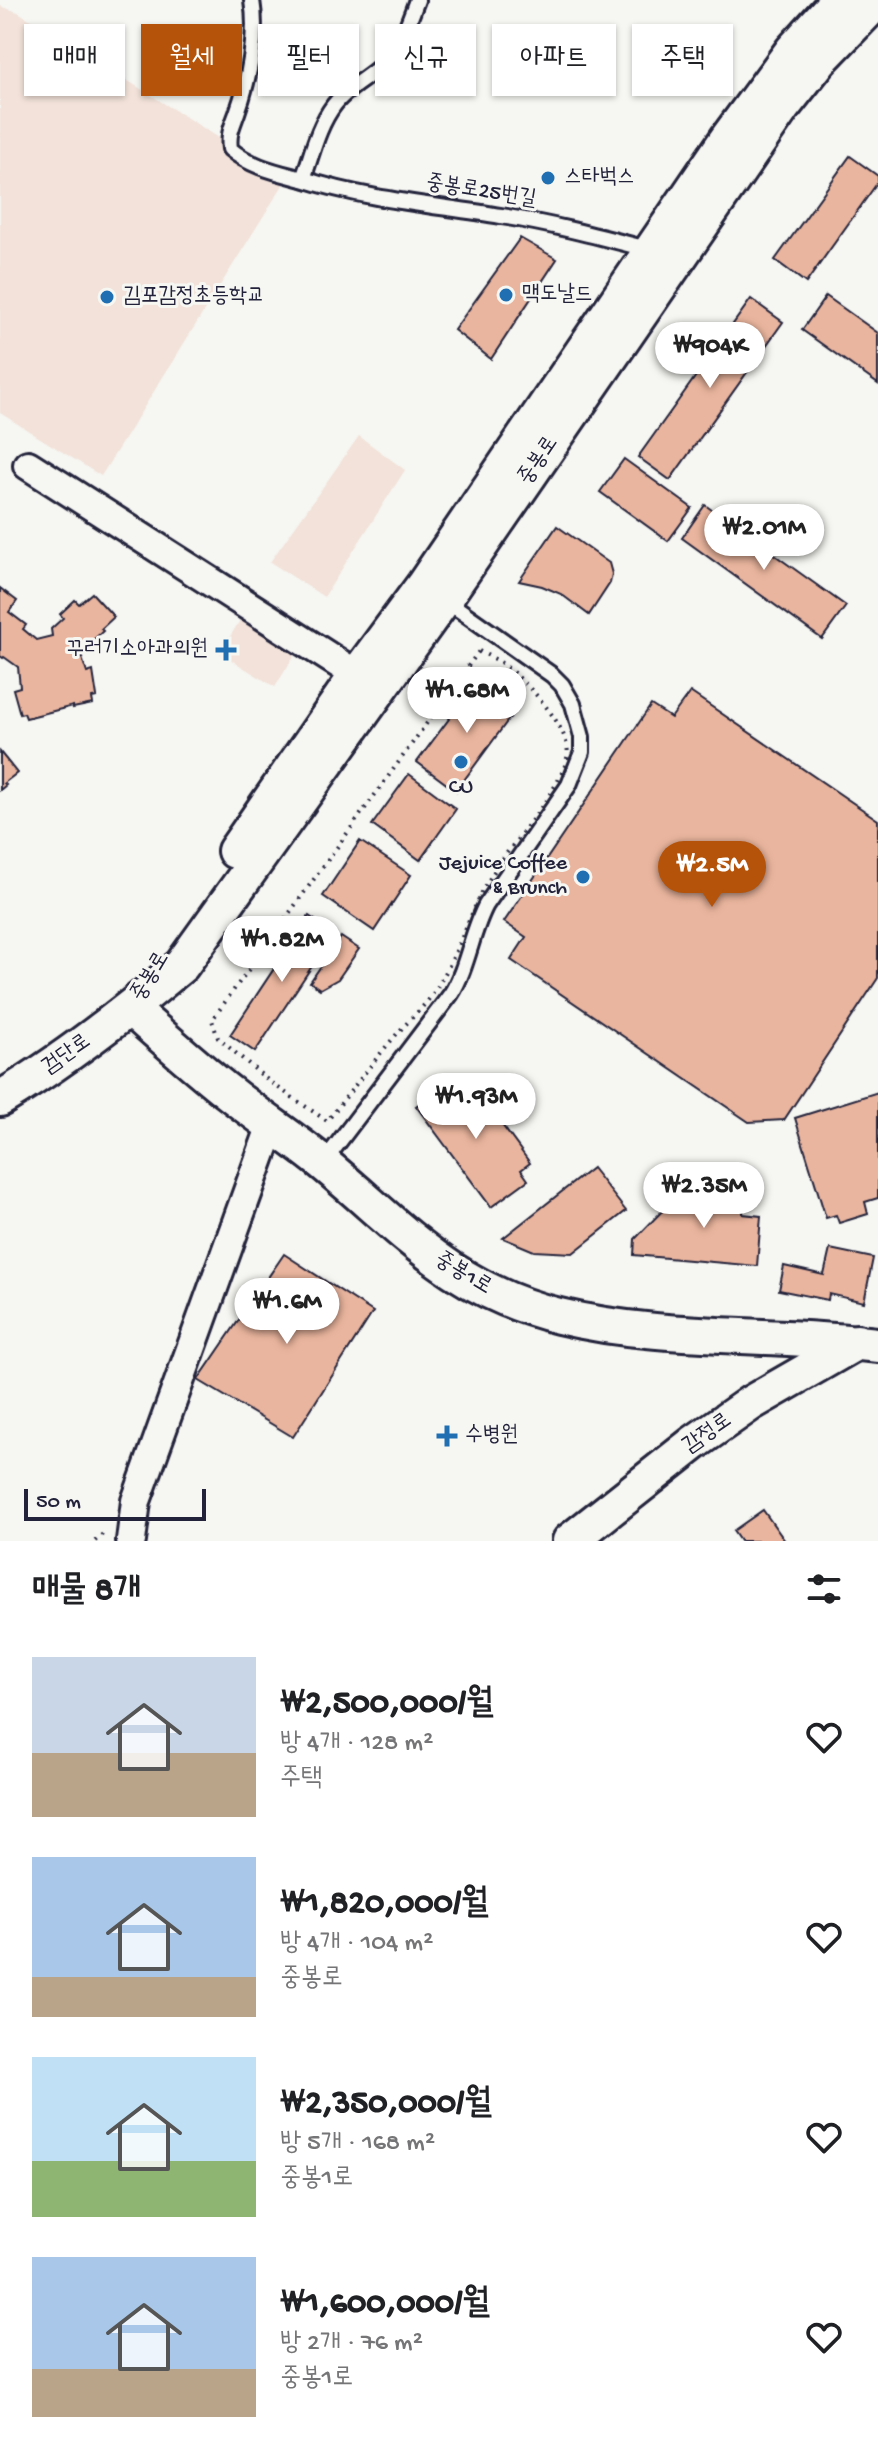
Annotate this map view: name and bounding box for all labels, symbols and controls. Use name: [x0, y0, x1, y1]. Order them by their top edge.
chip: 매매: [24, 24, 125, 96]
chip: 월세: [141, 24, 242, 96]
chip: 필터: [258, 24, 359, 96]
chip: 신규: [375, 24, 476, 96]
chip: 아파트: [492, 24, 616, 96]
chip: 주택: [632, 24, 733, 96]
place label: 스타벅스: [564, 165, 635, 191]
marker: 스타벅스: [539, 169, 557, 187]
street label: 중봉로25번길: [424, 170, 538, 214]
place label: 맥도날드: [522, 282, 593, 308]
place label: 김포감정초등학교: [123, 284, 265, 310]
marker: 맥도날드: [497, 286, 515, 304]
marker: 김포감정초등학교: [98, 288, 116, 306]
pin: ₩904K: [654, 322, 766, 390]
text: ₩904K: [673, 332, 747, 363]
street label: 중봉로: [513, 432, 565, 490]
pin: ₩2.01M: [699, 504, 829, 572]
text: ₩2.01M: [722, 514, 806, 545]
place label: 꾸러기소아과의원: [66, 637, 208, 663]
marker: 꾸러기소아과의원: [215, 639, 237, 661]
pin: ₩1.68M: [402, 667, 532, 735]
text: ₩1.68M: [425, 677, 509, 708]
marker: CU: [452, 753, 470, 771]
place label: CU: [449, 775, 473, 801]
pin: ₩2.5M: [656, 841, 768, 909]
place label: Jejuice Coffee & Brunch: [439, 851, 568, 902]
text: ₩2.5M: [676, 851, 748, 882]
marker: Jejuice Coffee & Brunch: [574, 868, 592, 886]
pin: ₩1.82M: [217, 916, 347, 984]
text: ₩1.82M: [240, 926, 324, 957]
street label: 중봉로: [126, 948, 176, 1006]
street label: 검단로: [38, 1029, 96, 1081]
pin: ₩1.93M: [411, 1073, 541, 1141]
text: ₩1.93M: [435, 1083, 517, 1114]
pin: ₩2.35M: [639, 1162, 769, 1230]
text: ₩2.35M: [661, 1172, 747, 1203]
street label: 중봉1로: [430, 1247, 496, 1301]
pin: ₩1.6M: [231, 1278, 343, 1346]
text: ₩1.6M: [252, 1288, 322, 1319]
street label: 감정로: [679, 1408, 737, 1460]
place label: 수병원: [465, 1423, 518, 1449]
marker: 수병원: [436, 1425, 458, 1447]
scale bar: [24, 1485, 206, 1521]
text: 50 m: [36, 1490, 81, 1516]
icon: filters: [802, 1567, 846, 1611]
text: 매물 8개: [32, 1572, 141, 1612]
text: ₩2,500,000/월: [280, 1685, 493, 1725]
icon: home: [96, 1689, 192, 1785]
icon: heart: [802, 1715, 846, 1759]
text: 방 4개 · 128 m²: [280, 1729, 433, 1760]
text: 주택: [280, 1764, 322, 1795]
text: ₩1,820,000/월: [280, 1885, 488, 1925]
icon: home: [96, 1889, 192, 1985]
icon: heart: [802, 1915, 846, 1959]
text: 방 4개 · 104 m²: [280, 1929, 433, 1960]
text: 중봉로: [280, 1964, 343, 1995]
text: ₩2,350,000/월: [280, 2085, 492, 2125]
icon: home: [96, 2089, 192, 2185]
icon: heart: [802, 2115, 846, 2159]
text: 방 5개 · 168 m²: [280, 2129, 435, 2160]
text: 중봉1로: [280, 2164, 353, 2195]
text: ₩1,600,000/월: [280, 2285, 490, 2325]
icon: home: [96, 2289, 192, 2385]
icon: heart: [802, 2315, 846, 2359]
text: 방 2개 · 76 m²: [280, 2329, 423, 2360]
text: 중봉1로: [280, 2364, 353, 2395]

